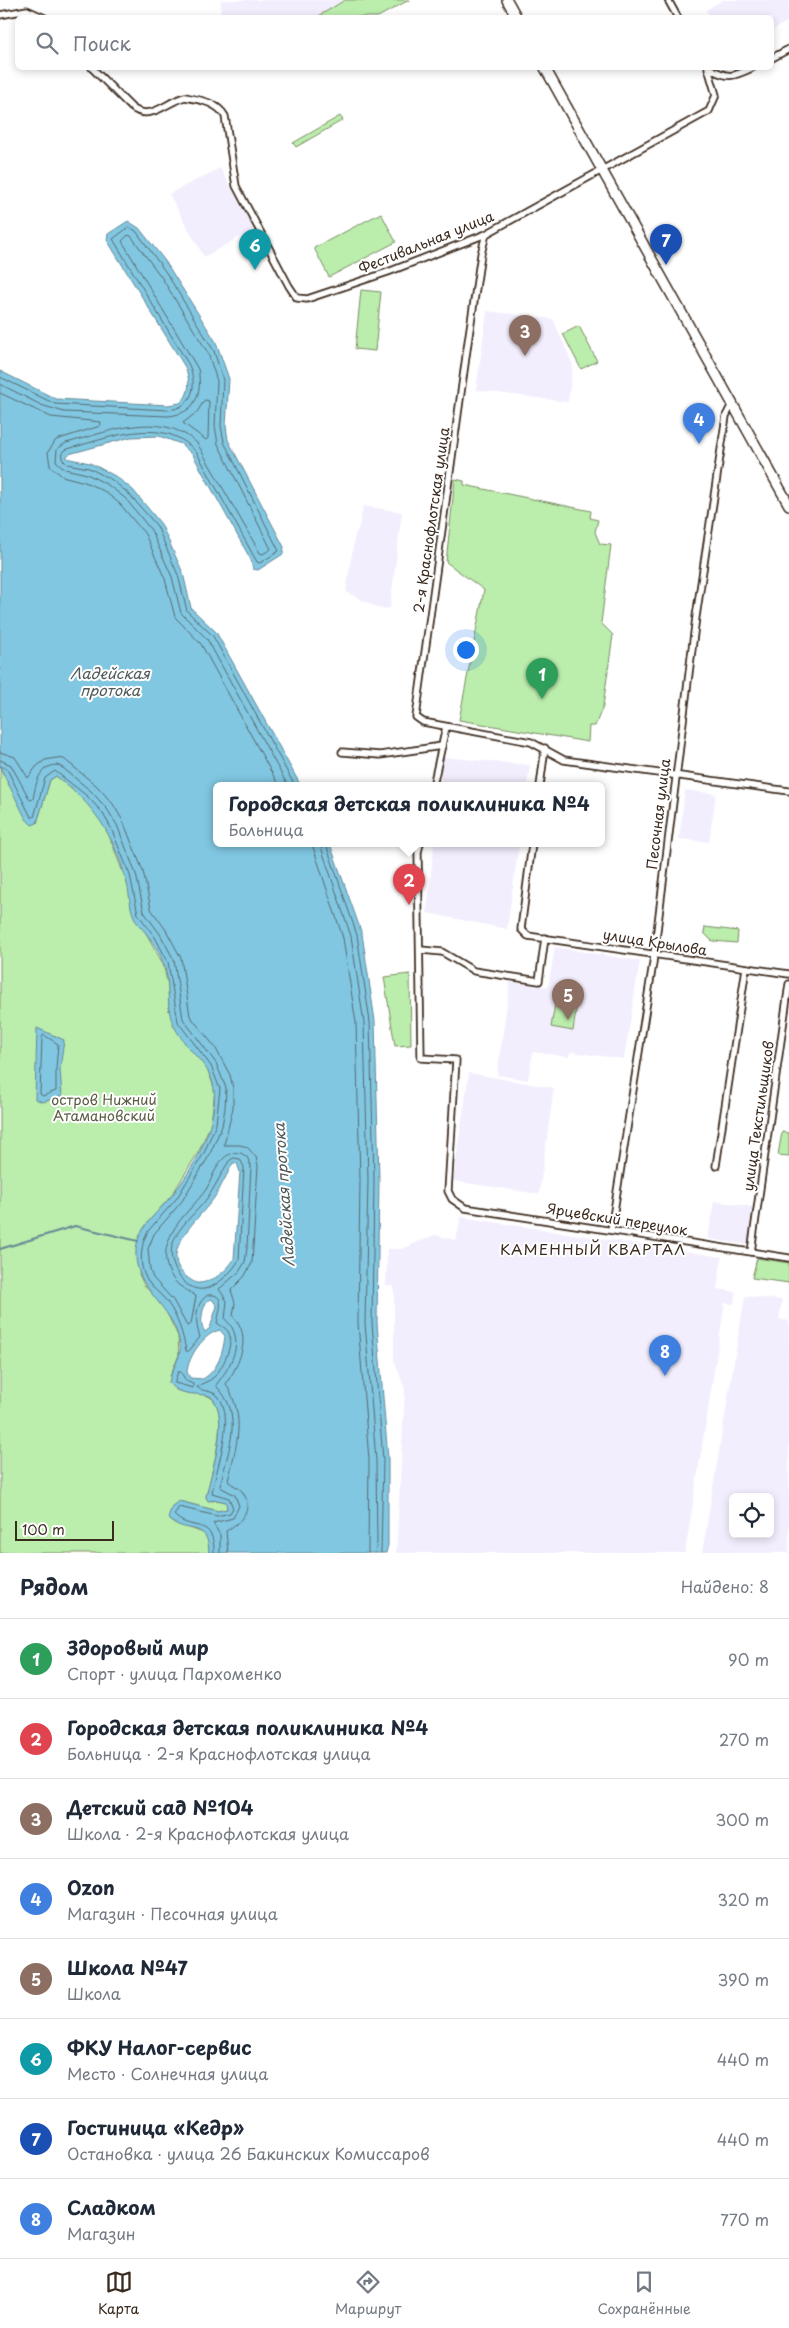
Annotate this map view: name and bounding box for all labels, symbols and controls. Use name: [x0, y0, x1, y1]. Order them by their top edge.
search box: [15, 15, 774, 70]
icon: search: [33, 29, 61, 57]
text: Поиск: [73, 29, 131, 57]
street label: Фестивальная улица: [355, 205, 497, 279]
pin: 7: [650, 224, 682, 265]
pin: 6: [239, 229, 271, 270]
pin: 3: [509, 315, 541, 356]
pin: 4: [683, 403, 715, 444]
street label: 2-я Краснофлотская улица: [408, 426, 454, 614]
your location: [453, 637, 479, 663]
pin: 1: [526, 658, 558, 699]
water label: Ладейская протока: [70, 661, 151, 701]
street label: Песочная улица: [641, 757, 675, 871]
popup: [213, 782, 605, 847]
text: Городская детская поликлиника №4: [228, 789, 590, 817]
text: Больница: [228, 817, 304, 841]
pin: 2: [393, 864, 425, 905]
street label: улица Крылова: [601, 923, 709, 961]
pin: 5: [552, 979, 584, 1020]
street label: улица Текстильщиков: [737, 1040, 779, 1192]
park label: остров Нижний Атамановский: [51, 1089, 157, 1126]
water label: Ладейская протока: [266, 1122, 300, 1268]
street label: Ярцевский переулок: [544, 1197, 690, 1241]
district label: КАМЕННЫЙ КВАРТАЛ: [500, 1237, 686, 1260]
pin: 8: [649, 1335, 681, 1376]
map controls: [729, 1493, 774, 1538]
button: locate: [729, 1493, 774, 1538]
scale bar: [15, 1518, 114, 1541]
text: 100 m: [22, 1519, 65, 1540]
text: Рядом: [20, 1570, 88, 1602]
text: Найдено: 8: [681, 1574, 769, 1598]
text: Здоровый мир: [67, 1633, 209, 1661]
text: 1: [32, 1647, 40, 1671]
text: 90 m: [728, 1647, 769, 1671]
text: Спорт · улица Пархоменко: [67, 1661, 282, 1685]
text: Городская детская поликлиника №4: [67, 1713, 428, 1741]
text: 2: [30, 1727, 42, 1751]
text: 270 m: [719, 1727, 769, 1751]
text: Больница · 2-я Краснофлотская улица: [67, 1741, 371, 1765]
text: Детский сад №104: [67, 1793, 254, 1821]
text: 3: [31, 1807, 41, 1831]
text: 300 m: [715, 1807, 769, 1831]
text: Школа · 2-я Краснофлотская улица: [67, 1821, 349, 1845]
text: Ozon: [67, 1873, 115, 1901]
text: 4: [31, 1887, 41, 1911]
text: 320 m: [718, 1887, 769, 1911]
text: Магазин · Песочная улица: [67, 1901, 278, 1925]
text: Школа №47: [67, 1953, 188, 1981]
text: 5: [31, 1967, 41, 1991]
text: 390 m: [718, 1967, 769, 1991]
text: Школа: [67, 1981, 121, 2005]
text: ФКУ Налог-сервис: [67, 2033, 252, 2061]
text: 6: [30, 2047, 42, 2071]
text: 440 m: [717, 2047, 769, 2071]
text: Место · Солнечная улица: [67, 2061, 268, 2085]
text: Гостиница «Кедр»: [67, 2113, 244, 2141]
text: 7: [31, 2127, 41, 2151]
text: 440 m: [717, 2127, 769, 2151]
text: Остановка · улица 26 Бакинских Комиссаров: [67, 2141, 430, 2165]
text: Сладком: [67, 2193, 156, 2221]
text: 8: [31, 2207, 41, 2231]
text: 770 m: [720, 2207, 769, 2231]
text: Магазин: [67, 2221, 136, 2245]
tab: Карта: [98, 2268, 139, 2319]
tab: Маршрут: [335, 2268, 401, 2319]
tab: Сохранённые: [597, 2268, 691, 2319]

